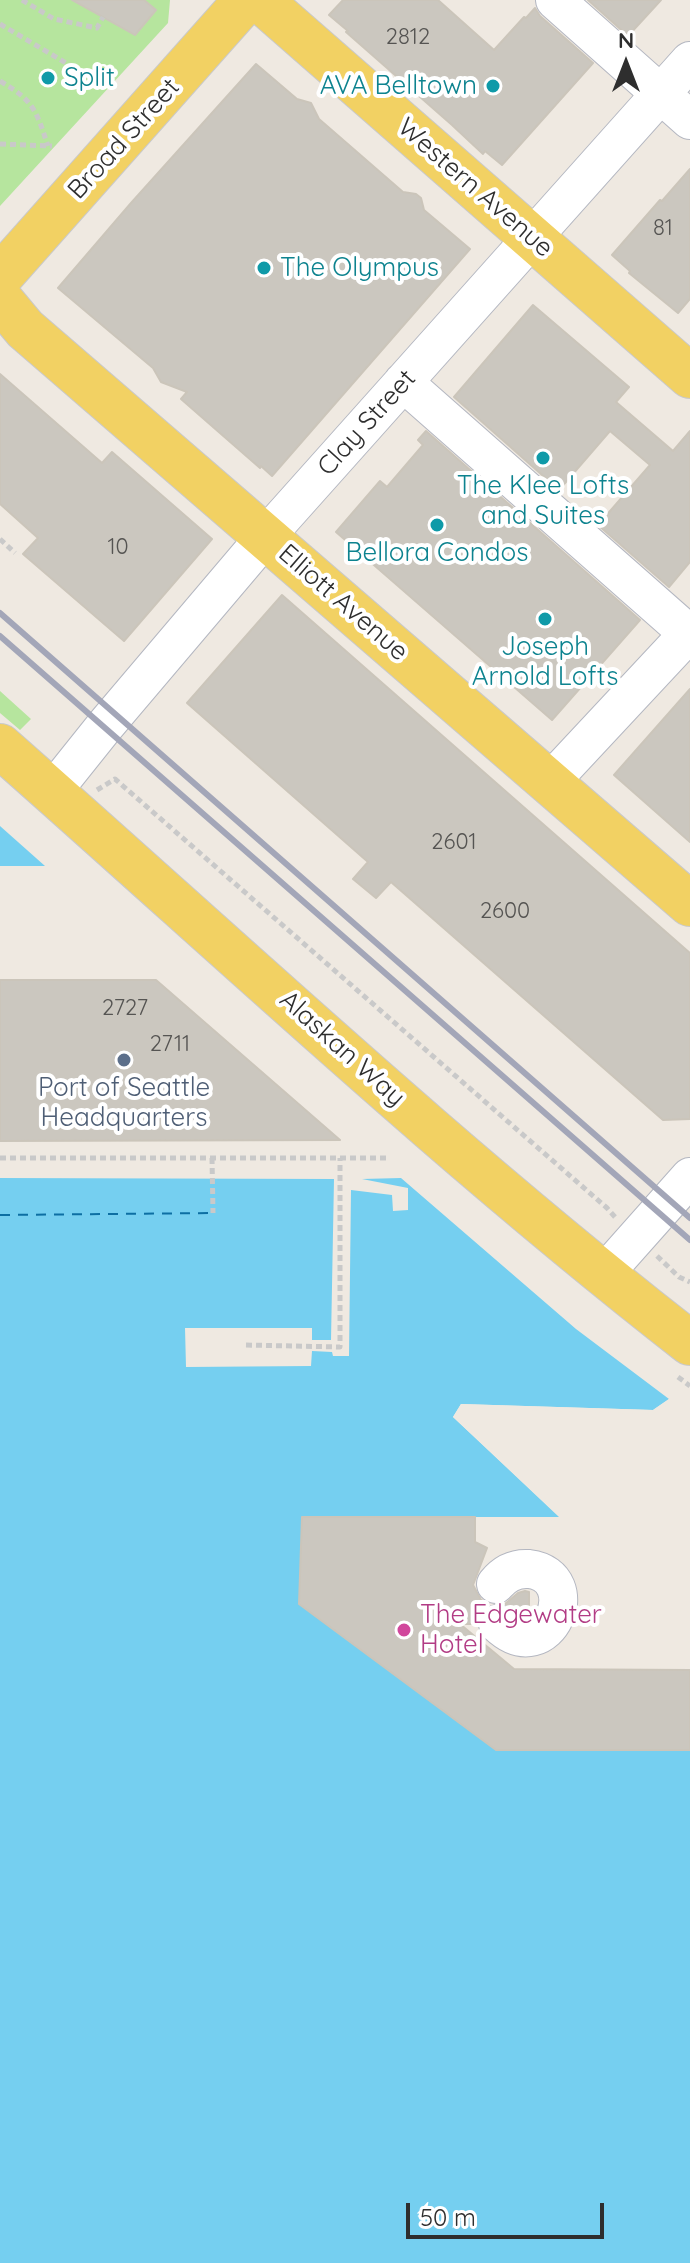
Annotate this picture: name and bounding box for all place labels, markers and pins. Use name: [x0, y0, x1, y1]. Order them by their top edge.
place label: Split: [64, 62, 115, 94]
marker: Split: [39, 69, 57, 87]
place label: AVA Belltown: [320, 70, 477, 102]
marker: AVA Belltown: [484, 77, 502, 95]
place label: The Olympus: [280, 252, 439, 284]
marker: The Olympus: [255, 259, 273, 277]
marker: The Klee Lofts and Suites: [534, 449, 552, 467]
place label: The Klee Lofts and Suites: [457, 470, 629, 532]
marker: Bellora Condos: [428, 516, 446, 534]
place label: Bellora Condos: [346, 537, 528, 569]
marker: Joseph Arnold Lofts: [536, 610, 554, 628]
place label: Joseph Arnold Lofts: [472, 631, 618, 692]
marker: Port of Seattle Headquarters: [115, 1051, 133, 1069]
place label: Port of Seattle Headquarters: [38, 1072, 210, 1134]
place label: The Edgewater Hotel: [420, 1599, 602, 1660]
marker: The Edgewater Hotel: [395, 1621, 413, 1639]

